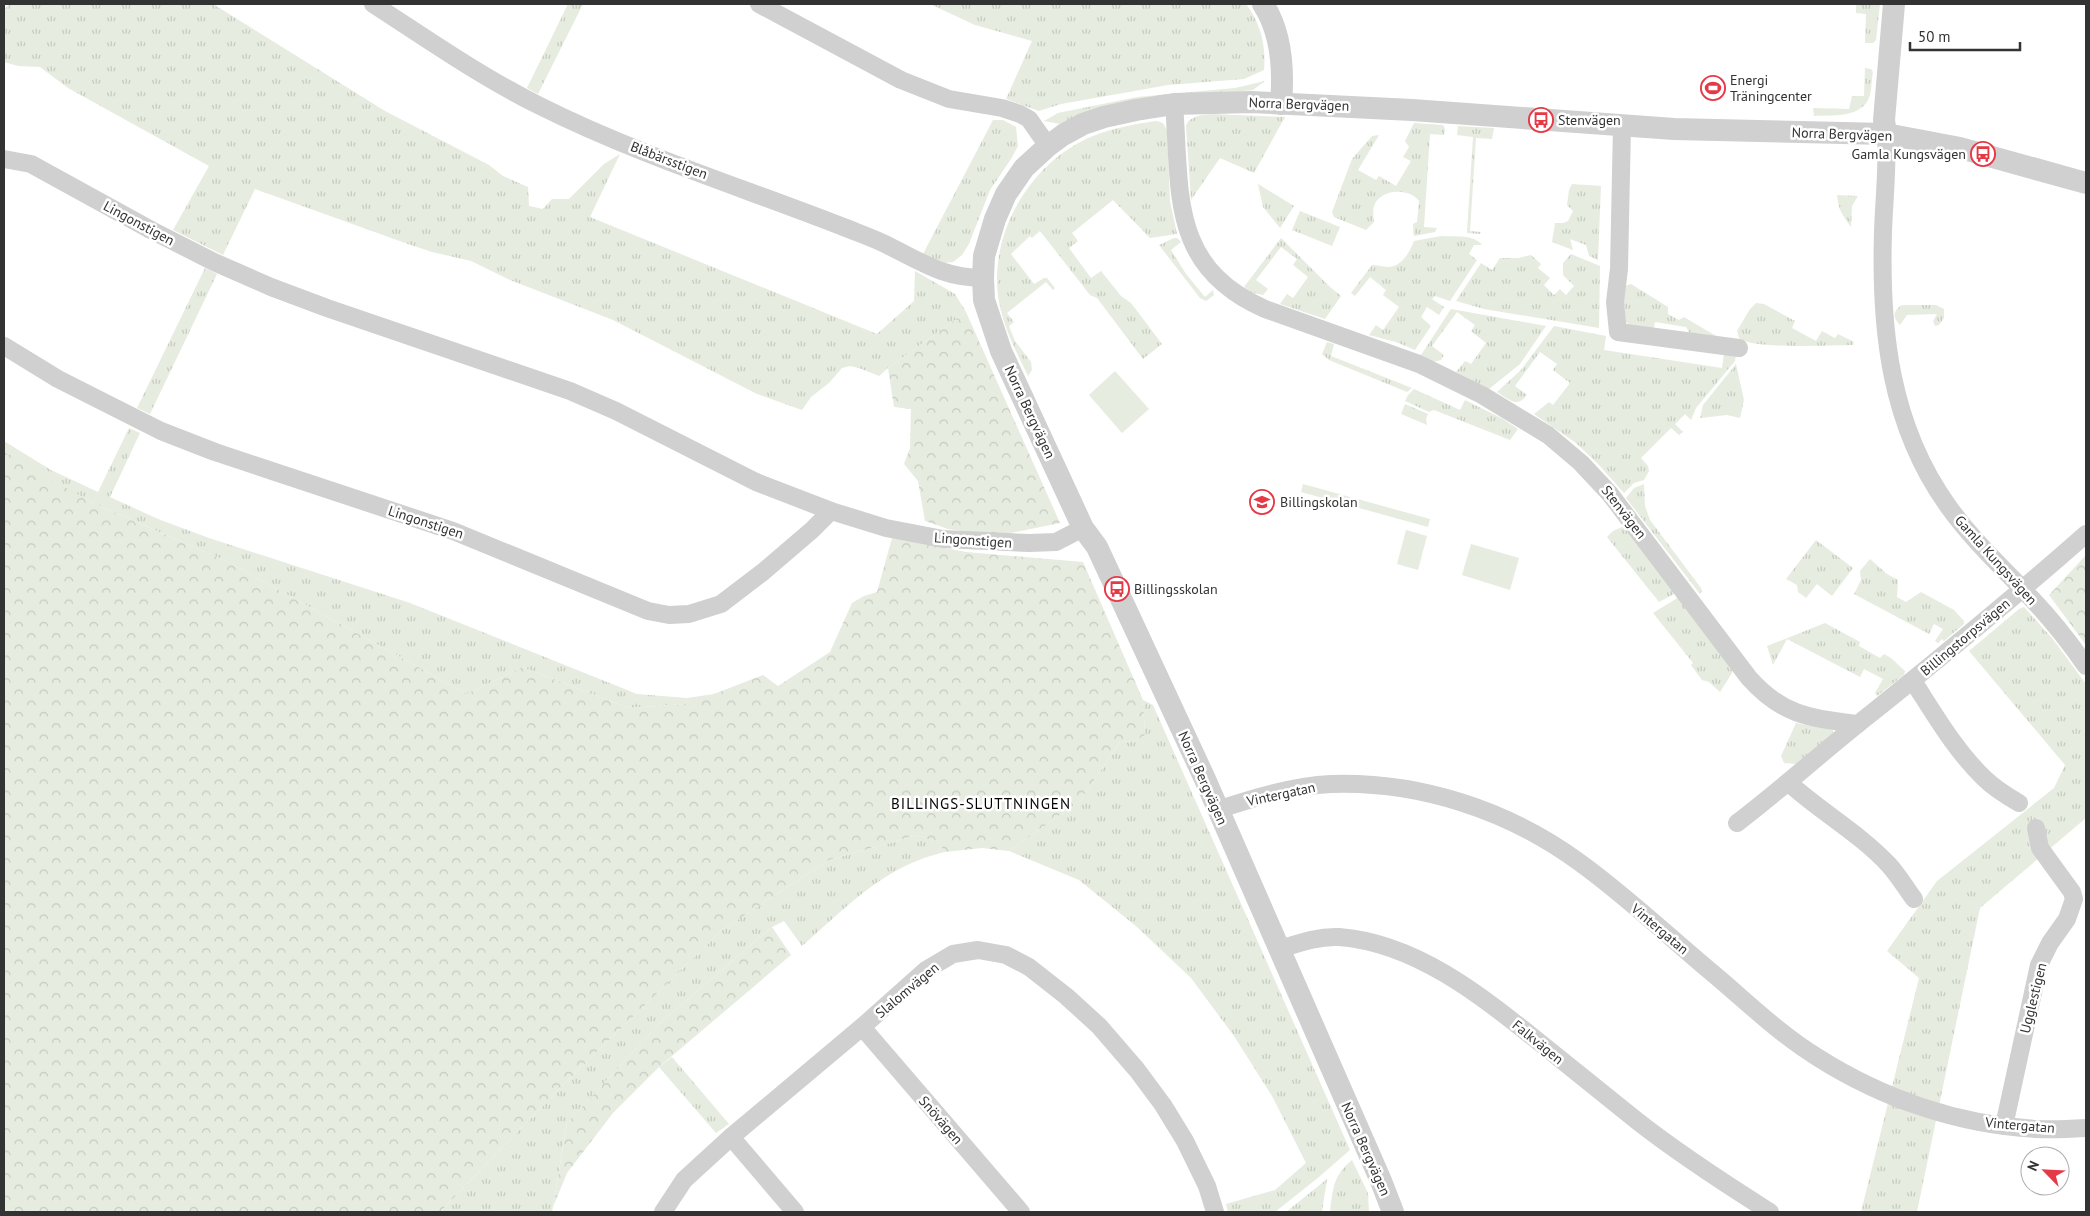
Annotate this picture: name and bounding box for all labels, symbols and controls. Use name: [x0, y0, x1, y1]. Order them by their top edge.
scale bar: [1910, 20, 2020, 52]
text: 50 m: [1918, 27, 1951, 46]
place label: Energi Träningcenter: [1730, 71, 1812, 105]
sports icon: Energi Träningcenter: [1700, 75, 1726, 101]
street label: Norra Bergvägen: [1248, 93, 1350, 115]
bus stop icon: Stenvägen: [1528, 107, 1554, 133]
place label: Stenvägen: [1558, 111, 1621, 129]
street label: Norra Bergvägen: [1791, 123, 1893, 145]
street label: Blåbärsstigen: [628, 137, 710, 183]
bus stop icon: Gamla Kungsvägen: [1970, 141, 1996, 167]
place label: Gamla Kungsvägen: [1852, 145, 1966, 163]
street label: Lingonstigen: [100, 197, 178, 249]
street label: Norra Bergvägen: [1001, 363, 1059, 461]
street label: Stenvägen: [1598, 482, 1650, 542]
school or university icon: Billingskolan: [1249, 489, 1275, 515]
place label: Billingskolan: [1280, 493, 1358, 511]
street label: Lingonstigen: [386, 501, 466, 543]
street label: Gamla Kungsvägen: [1951, 511, 2041, 609]
street label: Lingonstigen: [933, 528, 1013, 552]
bus stop icon: Billingsskolan: [1104, 576, 1130, 602]
place label: Billingsskolan: [1134, 580, 1218, 598]
street label: Billingstorpsvägen: [1917, 594, 2013, 680]
street label: Norra Bergvägen: [1174, 728, 1232, 828]
street label: Vintergatan: [1244, 778, 1317, 810]
district label: BILLINGS-SLUTTNINGEN: [891, 794, 1071, 813]
street label: Vintergatan: [1627, 899, 1692, 958]
street label: Slalomvägen: [872, 958, 942, 1022]
street label: Ugglestigen: [2016, 961, 2050, 1035]
street label: Falkvägen: [1509, 1016, 1567, 1068]
street label: Snövägen: [915, 1092, 967, 1148]
street label: Norra Bergvägen: [1337, 1099, 1395, 1199]
street label: Vintergatan: [1984, 1113, 2055, 1137]
north arrow: [2020, 1146, 2070, 1196]
text: N: [2023, 1158, 2043, 1174]

